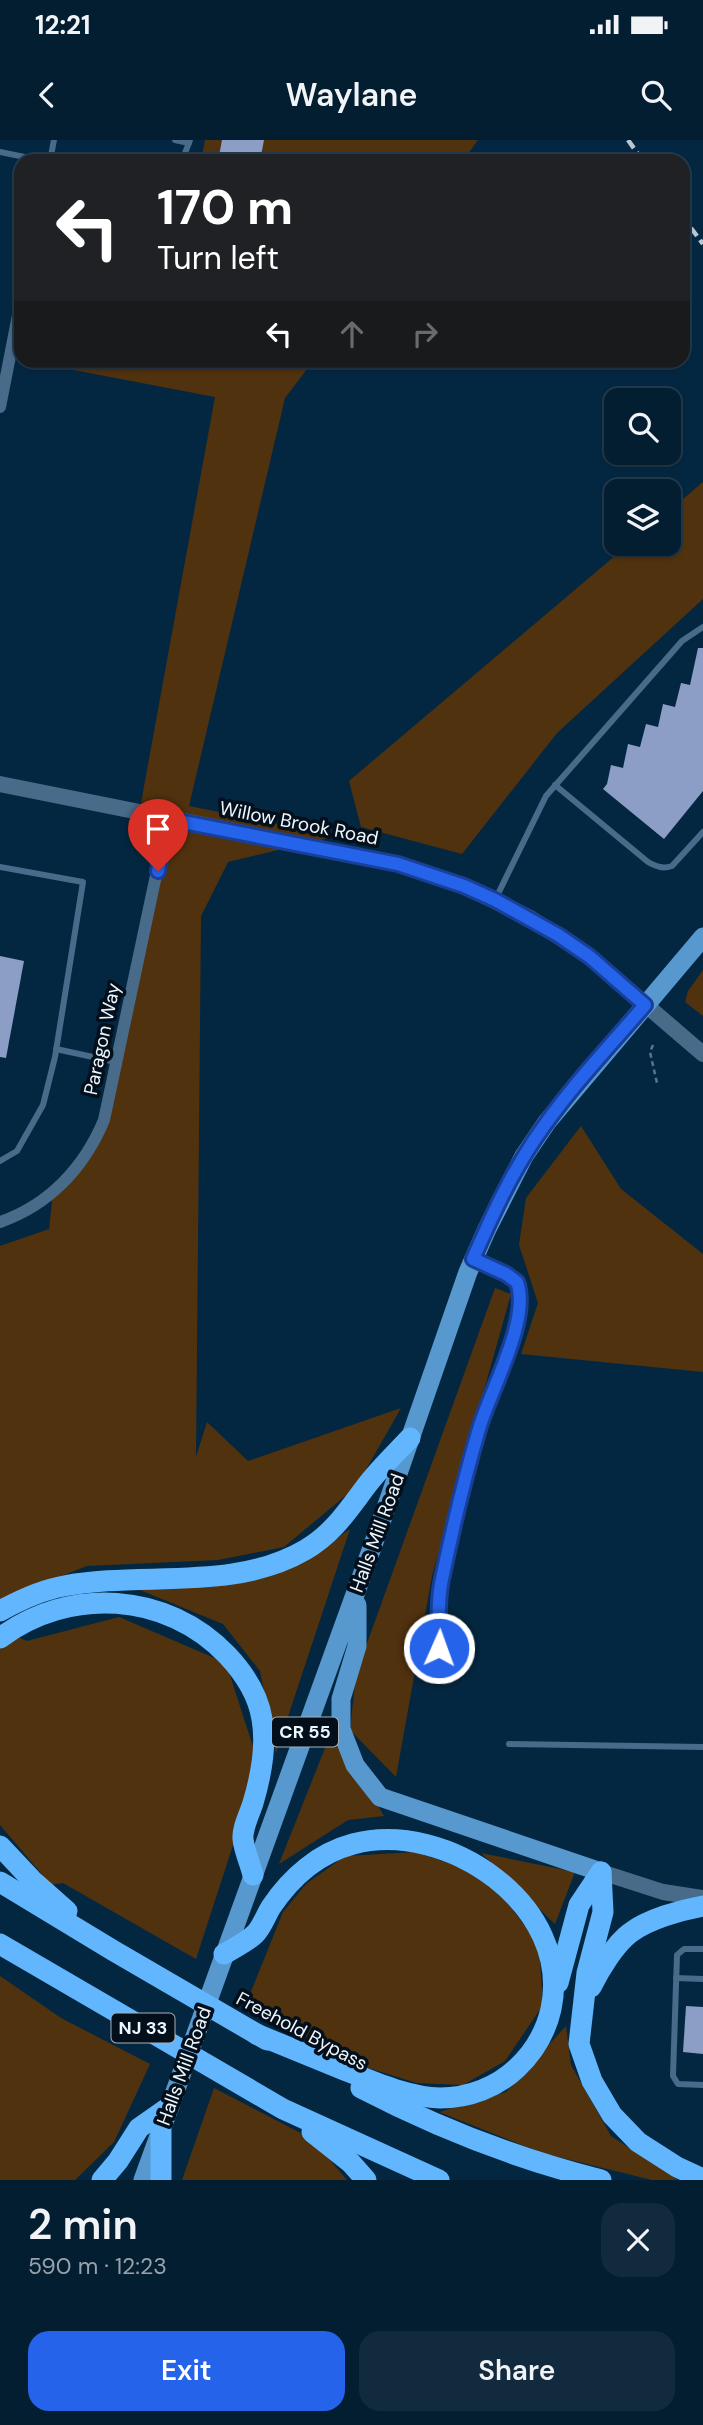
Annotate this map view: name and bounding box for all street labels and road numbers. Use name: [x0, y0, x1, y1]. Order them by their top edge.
street label: Willow Brook Road: [217, 795, 381, 851]
street label: Paragon Way: [78, 980, 126, 1097]
street label: Halls Mill Road: [344, 1470, 410, 1596]
road number: CR 55: [272, 1717, 338, 1746]
street label: Freehold Bypass: [232, 1986, 372, 2076]
street label: Halls Mill Road: [151, 2003, 217, 2129]
road number: NJ 33: [111, 2014, 174, 2042]

